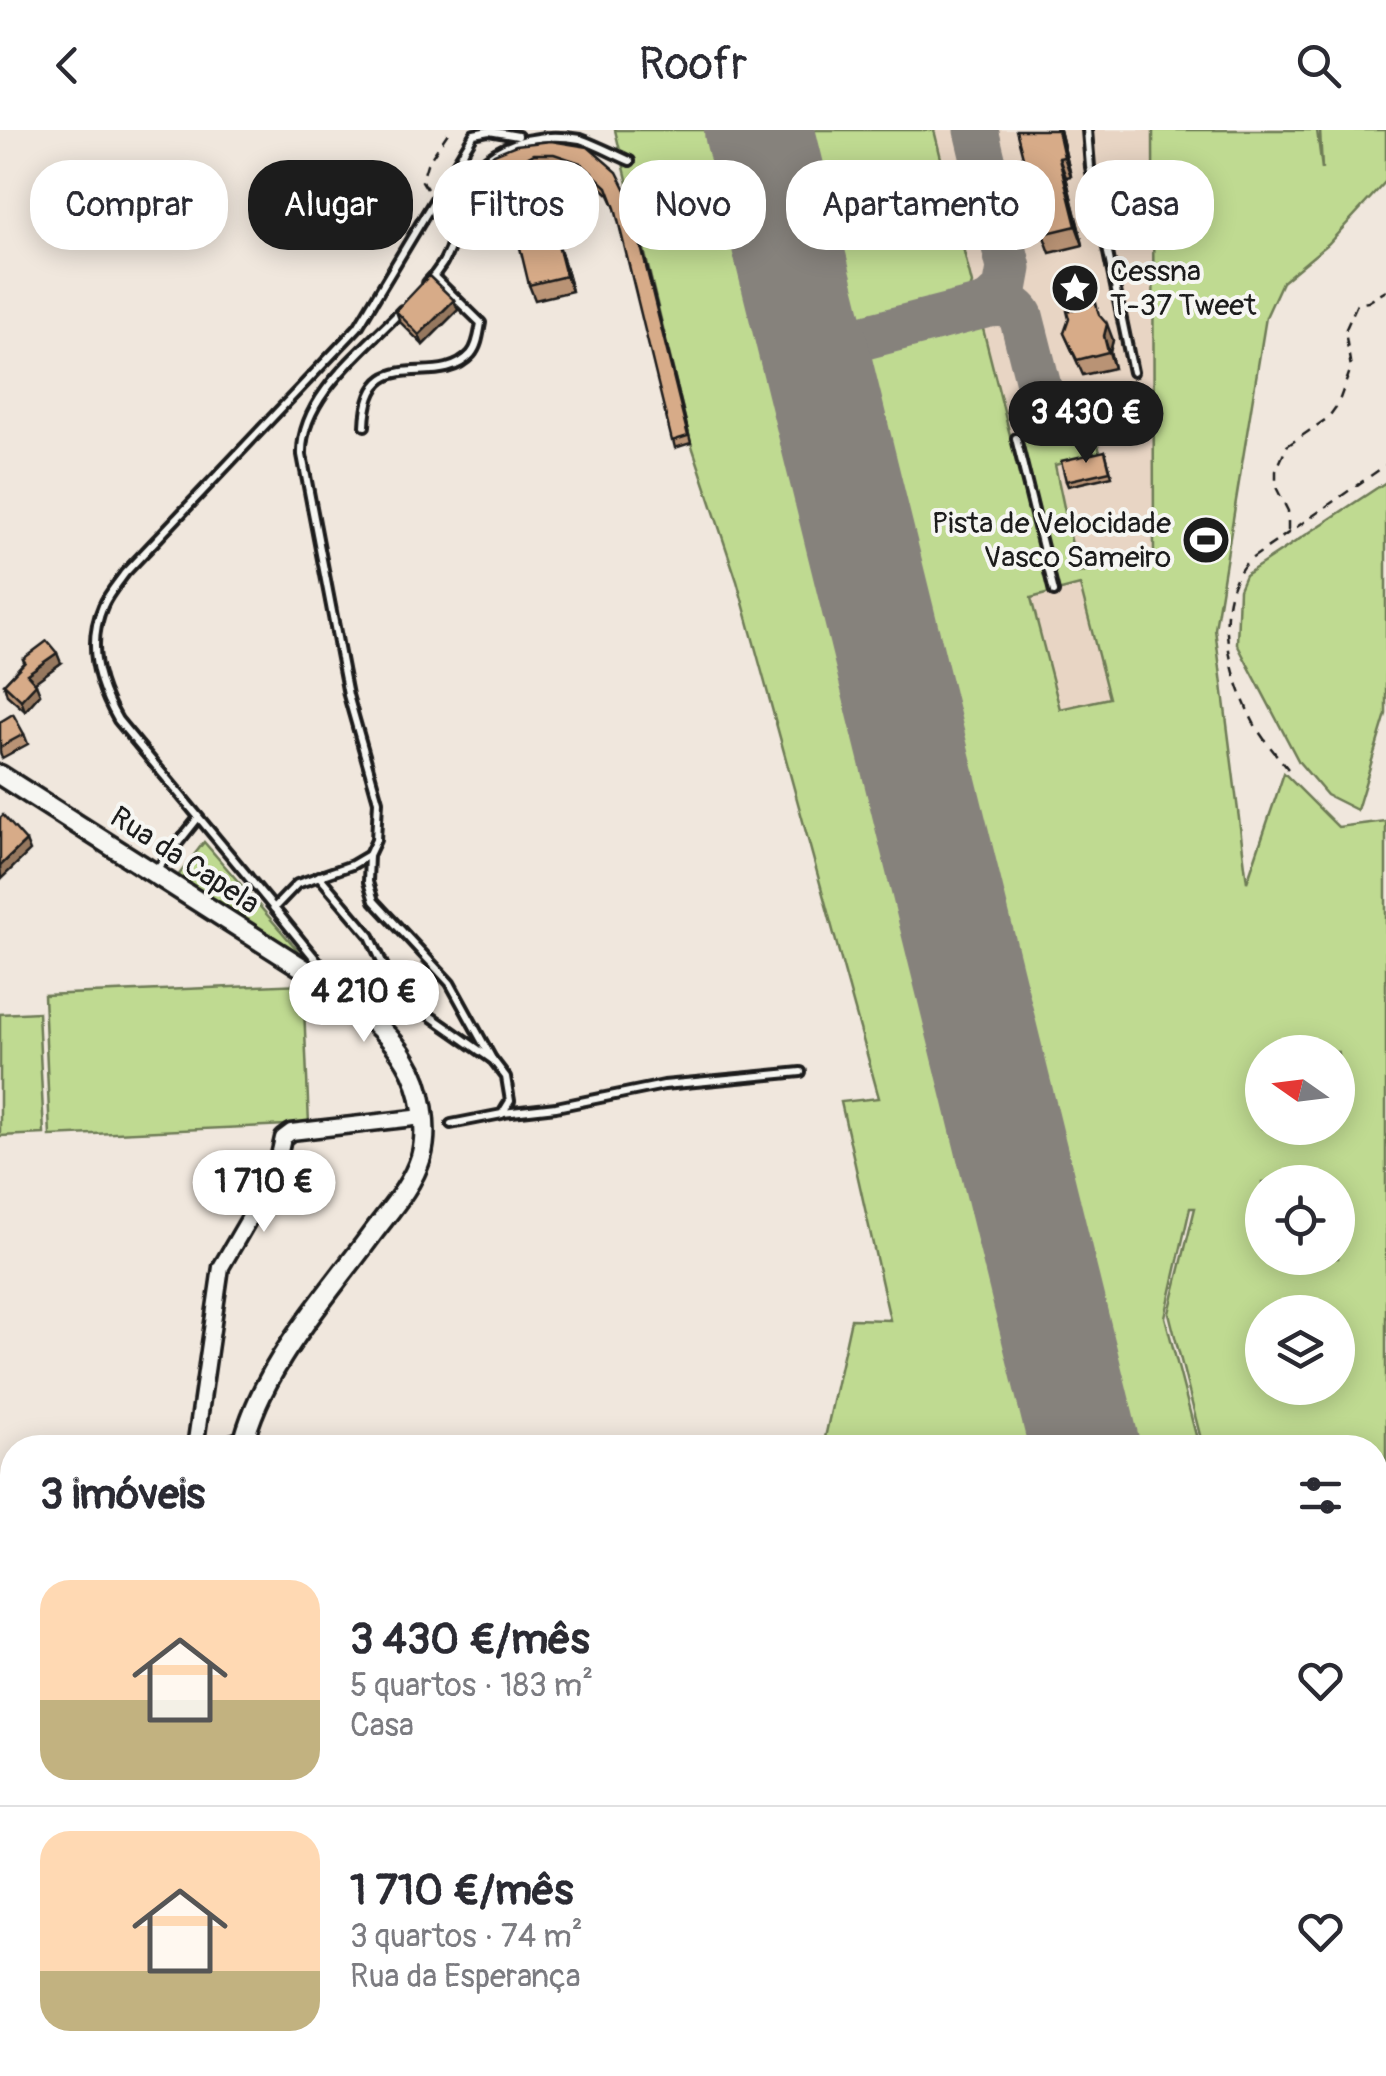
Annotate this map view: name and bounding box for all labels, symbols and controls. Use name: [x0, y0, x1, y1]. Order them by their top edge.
text: Roofr: [639, 37, 747, 93]
icon: back: [40, 38, 95, 93]
icon: search: [1291, 38, 1346, 93]
chip: Comprar: [30, 160, 228, 250]
chip: Alugar: [248, 160, 413, 250]
chip: Filtros: [433, 160, 599, 250]
chip: Novo: [619, 160, 766, 250]
chip: Apartamento: [786, 160, 1055, 250]
chip: Casa: [1075, 160, 1214, 250]
place label: Cessna T-37 Tweet: [1110, 253, 1257, 324]
place icon: Cessna T-37 Tweet: [1049, 262, 1101, 314]
pin: 3 430 €: [994, 381, 1178, 466]
text: 3 430 €: [1030, 393, 1142, 433]
place label: Pista de Velocidade Vasco Sameiro: [932, 505, 1171, 576]
sports icon: Pista de Velocidade Vasco Sameiro: [1180, 514, 1232, 566]
street label: Rua da Capela: [103, 798, 266, 922]
pin: 4 210 €: [272, 960, 456, 1045]
text: 4 210 €: [311, 972, 417, 1012]
north arrow: [1245, 1035, 1355, 1145]
map controls: [1245, 1035, 1355, 1405]
pin: 1 710 €: [172, 1150, 356, 1235]
text: 1 710 €: [215, 1162, 313, 1202]
button: locate: [1245, 1165, 1355, 1275]
button: layers: [1245, 1295, 1355, 1405]
icon: filters: [1293, 1468, 1348, 1523]
text: 3 imóveis: [40, 1469, 205, 1521]
text: 3 430 €/mês: [350, 1614, 589, 1666]
icon: home: [120, 1620, 240, 1740]
icon: heart: [1293, 1653, 1348, 1708]
text: 5 quartos · 183 m²: [350, 1666, 593, 1706]
text: Casa: [350, 1706, 414, 1746]
text: 1 710 €/mês: [350, 1865, 573, 1917]
icon: home: [120, 1871, 240, 1991]
icon: heart: [1293, 1904, 1348, 1959]
text: 3 quartos · 74 m²: [350, 1917, 583, 1957]
text: Rua da Esperança: [350, 1957, 581, 1997]

